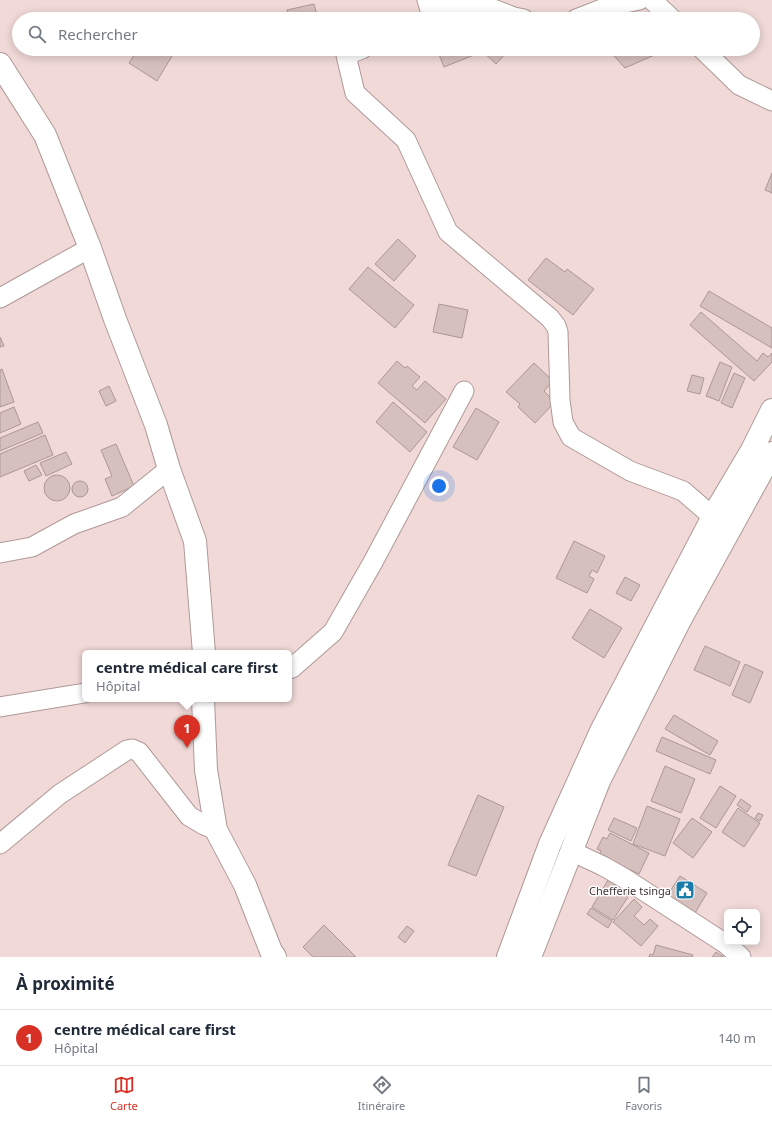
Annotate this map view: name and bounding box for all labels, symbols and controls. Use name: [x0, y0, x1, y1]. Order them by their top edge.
search box: [12, 12, 760, 56]
icon: search: [26, 23, 48, 45]
text: Rechercher: [58, 24, 138, 44]
your location: [429, 476, 449, 496]
popup: [82, 650, 292, 702]
text: centre médical care first: [96, 657, 278, 677]
text: Hôpital: [96, 677, 140, 695]
pin: 1: [174, 715, 200, 748]
public building icon: Chefferie tsinga: [674, 879, 696, 901]
place label: Chefferie tsinga: [589, 883, 671, 898]
map controls: [724, 909, 760, 945]
button: locate: [724, 909, 760, 945]
text: À proximité: [16, 972, 115, 995]
text: centre médical care first: [54, 1019, 236, 1039]
text: 1: [25, 1029, 33, 1047]
text: 140 m: [718, 1029, 756, 1047]
text: Hôpital: [54, 1039, 98, 1057]
tab: Carte: [110, 1074, 138, 1113]
tab: Itinéraire: [358, 1074, 405, 1113]
tab: Favoris: [625, 1074, 662, 1113]

